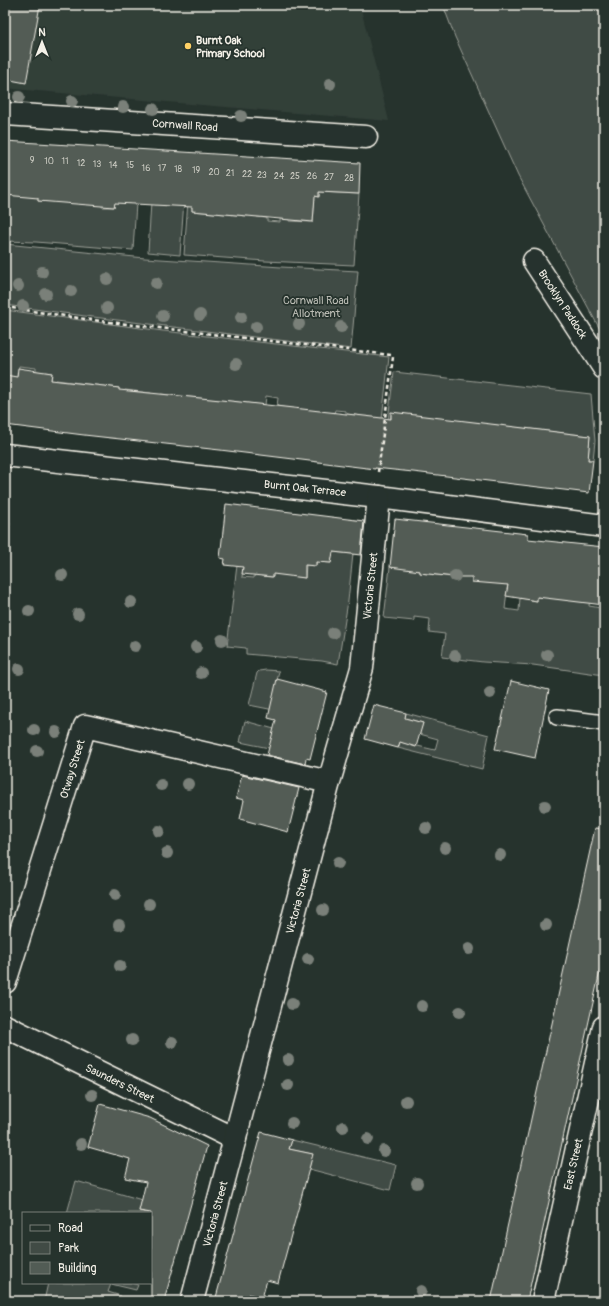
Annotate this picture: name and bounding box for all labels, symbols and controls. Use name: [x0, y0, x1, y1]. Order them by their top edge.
north arrow: [22, 22, 62, 62]
text: N: [38, 26, 46, 39]
place label: Burnt Oak Primary School: [196, 34, 265, 60]
marker: Burnt Oak Primary School: [183, 41, 193, 51]
street label: Cornwall Road: [152, 117, 218, 134]
house number: 9: [30, 155, 35, 166]
house number: 10: [44, 156, 54, 167]
house number: 11: [61, 156, 69, 167]
house number: 12: [77, 158, 85, 169]
house number: 13: [93, 159, 101, 170]
house number: 14: [109, 160, 118, 171]
house number: 15: [126, 160, 134, 171]
house number: 16: [142, 163, 150, 174]
house number: 17: [158, 163, 166, 174]
house number: 18: [174, 164, 182, 175]
house number: 19: [192, 165, 200, 176]
house number: 20: [208, 167, 220, 178]
house number: 21: [226, 168, 234, 179]
house number: 22: [242, 169, 252, 180]
house number: 23: [257, 170, 267, 181]
house number: 24: [274, 171, 285, 182]
house number: 25: [290, 171, 300, 182]
house number: 26: [307, 171, 317, 182]
house number: 27: [324, 172, 334, 183]
house number: 28: [344, 173, 354, 184]
street label: Brooklyn Paddock: [535, 267, 590, 342]
park label: Cornwall Road Allotment: [283, 294, 349, 320]
street label: Burnt Oak Terrace: [263, 478, 347, 499]
street label: Victoria Street: [360, 551, 381, 620]
street label: Otway Street: [57, 738, 88, 800]
street label: Victoria Street: [283, 866, 314, 936]
street label: Saunders Street: [83, 1061, 157, 1106]
street label: East Street: [561, 1137, 586, 1191]
street label: Victoria Street: [200, 1179, 231, 1249]
legend: [22, 1212, 152, 1284]
text: Road: [58, 1221, 83, 1236]
text: Park: [58, 1241, 79, 1256]
text: Building: [58, 1261, 97, 1276]

